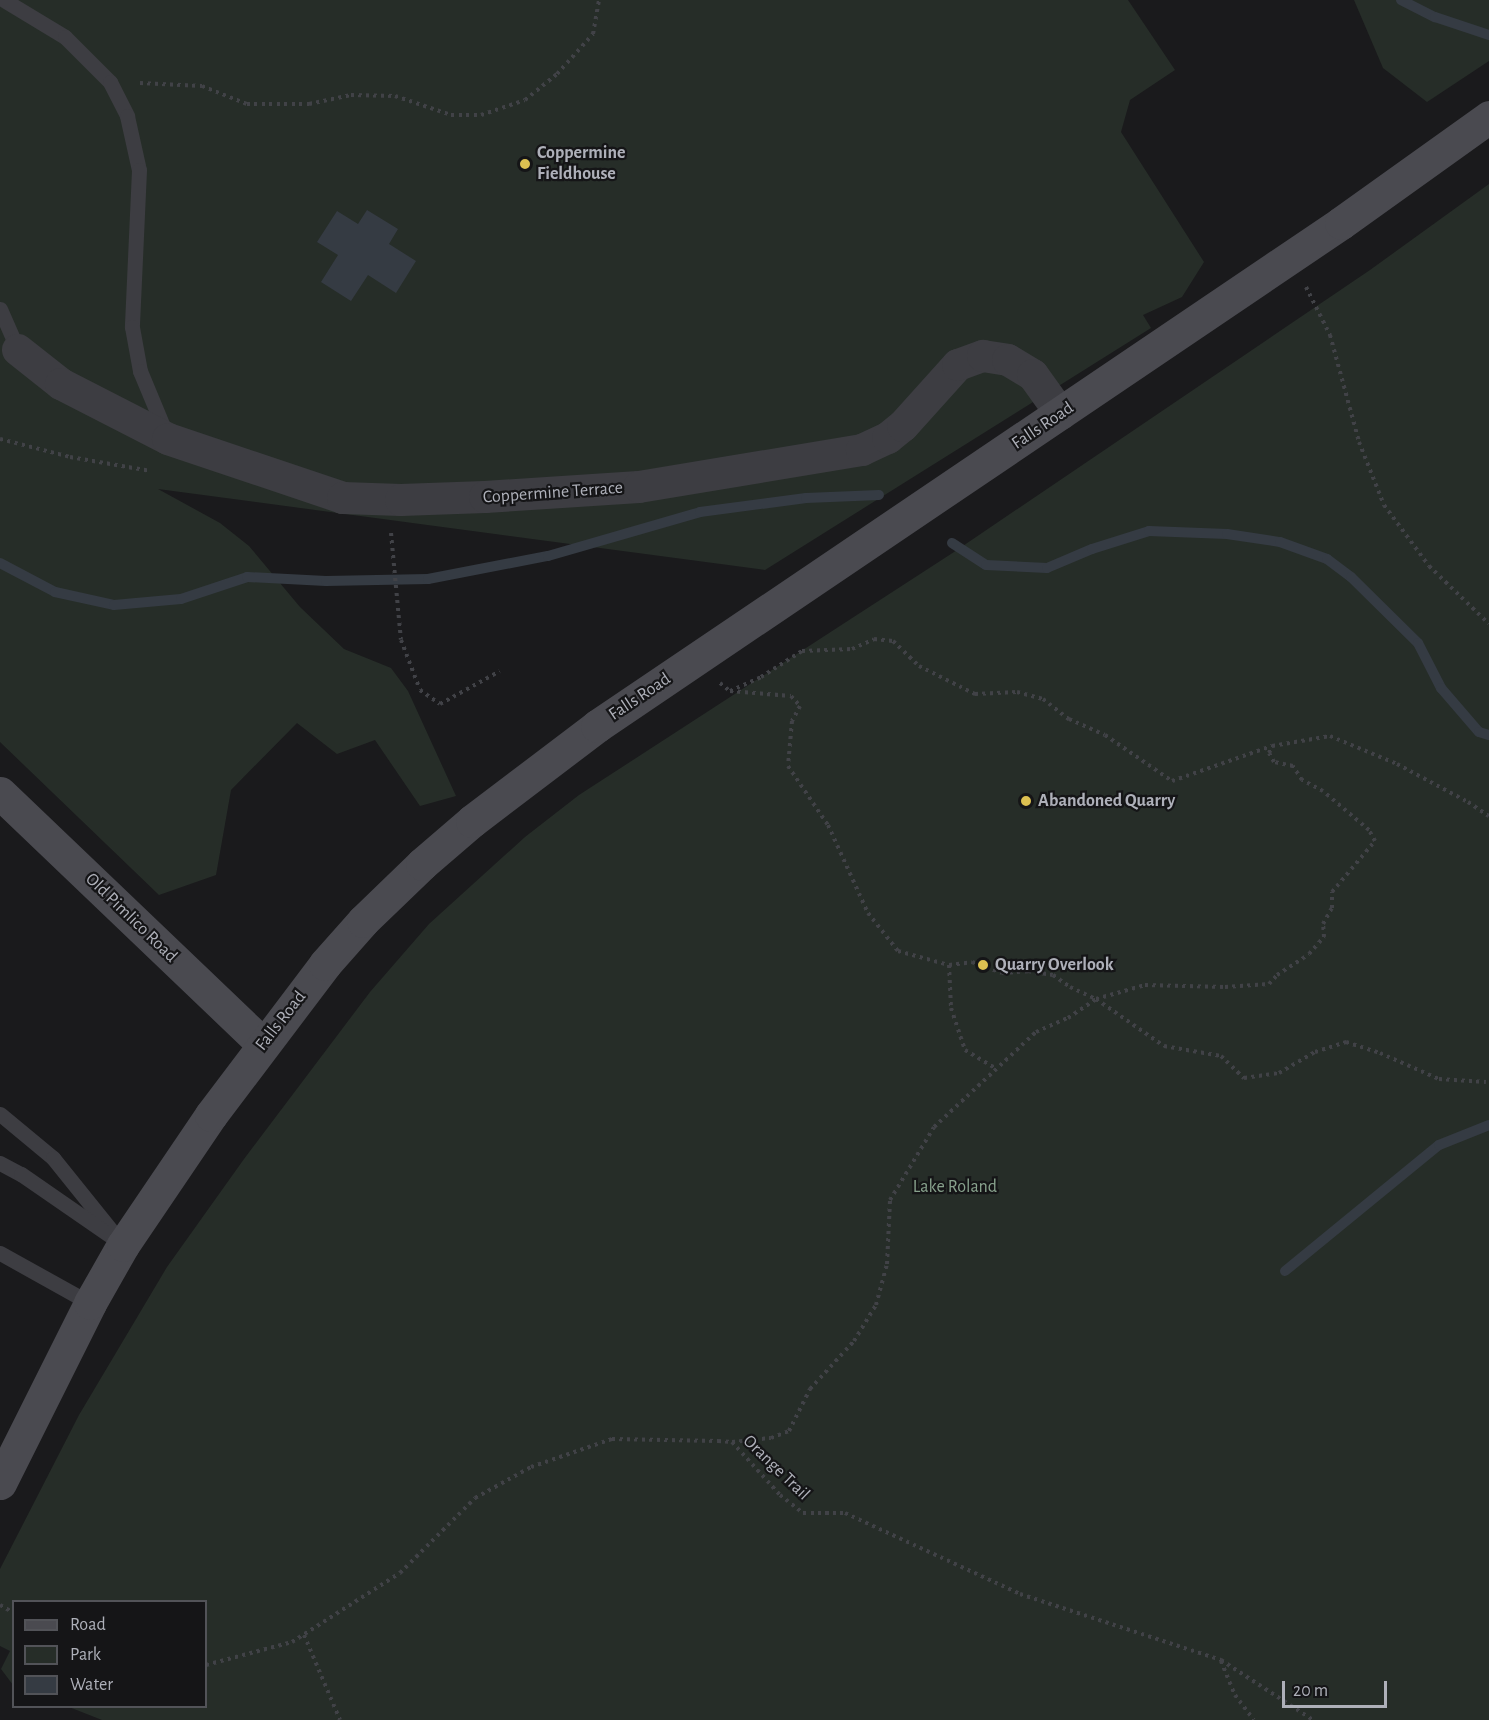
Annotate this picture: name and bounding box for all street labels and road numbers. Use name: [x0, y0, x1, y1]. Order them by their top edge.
street label: Falls Road: [1008, 397, 1078, 455]
street label: Coppermine Terrace: [482, 477, 624, 509]
street label: Falls Road: [605, 668, 675, 726]
street label: Old Pimlico Road: [80, 869, 182, 967]
street label: Falls Road: [251, 987, 311, 1055]
street label: Orange Trail: [738, 1431, 814, 1505]

